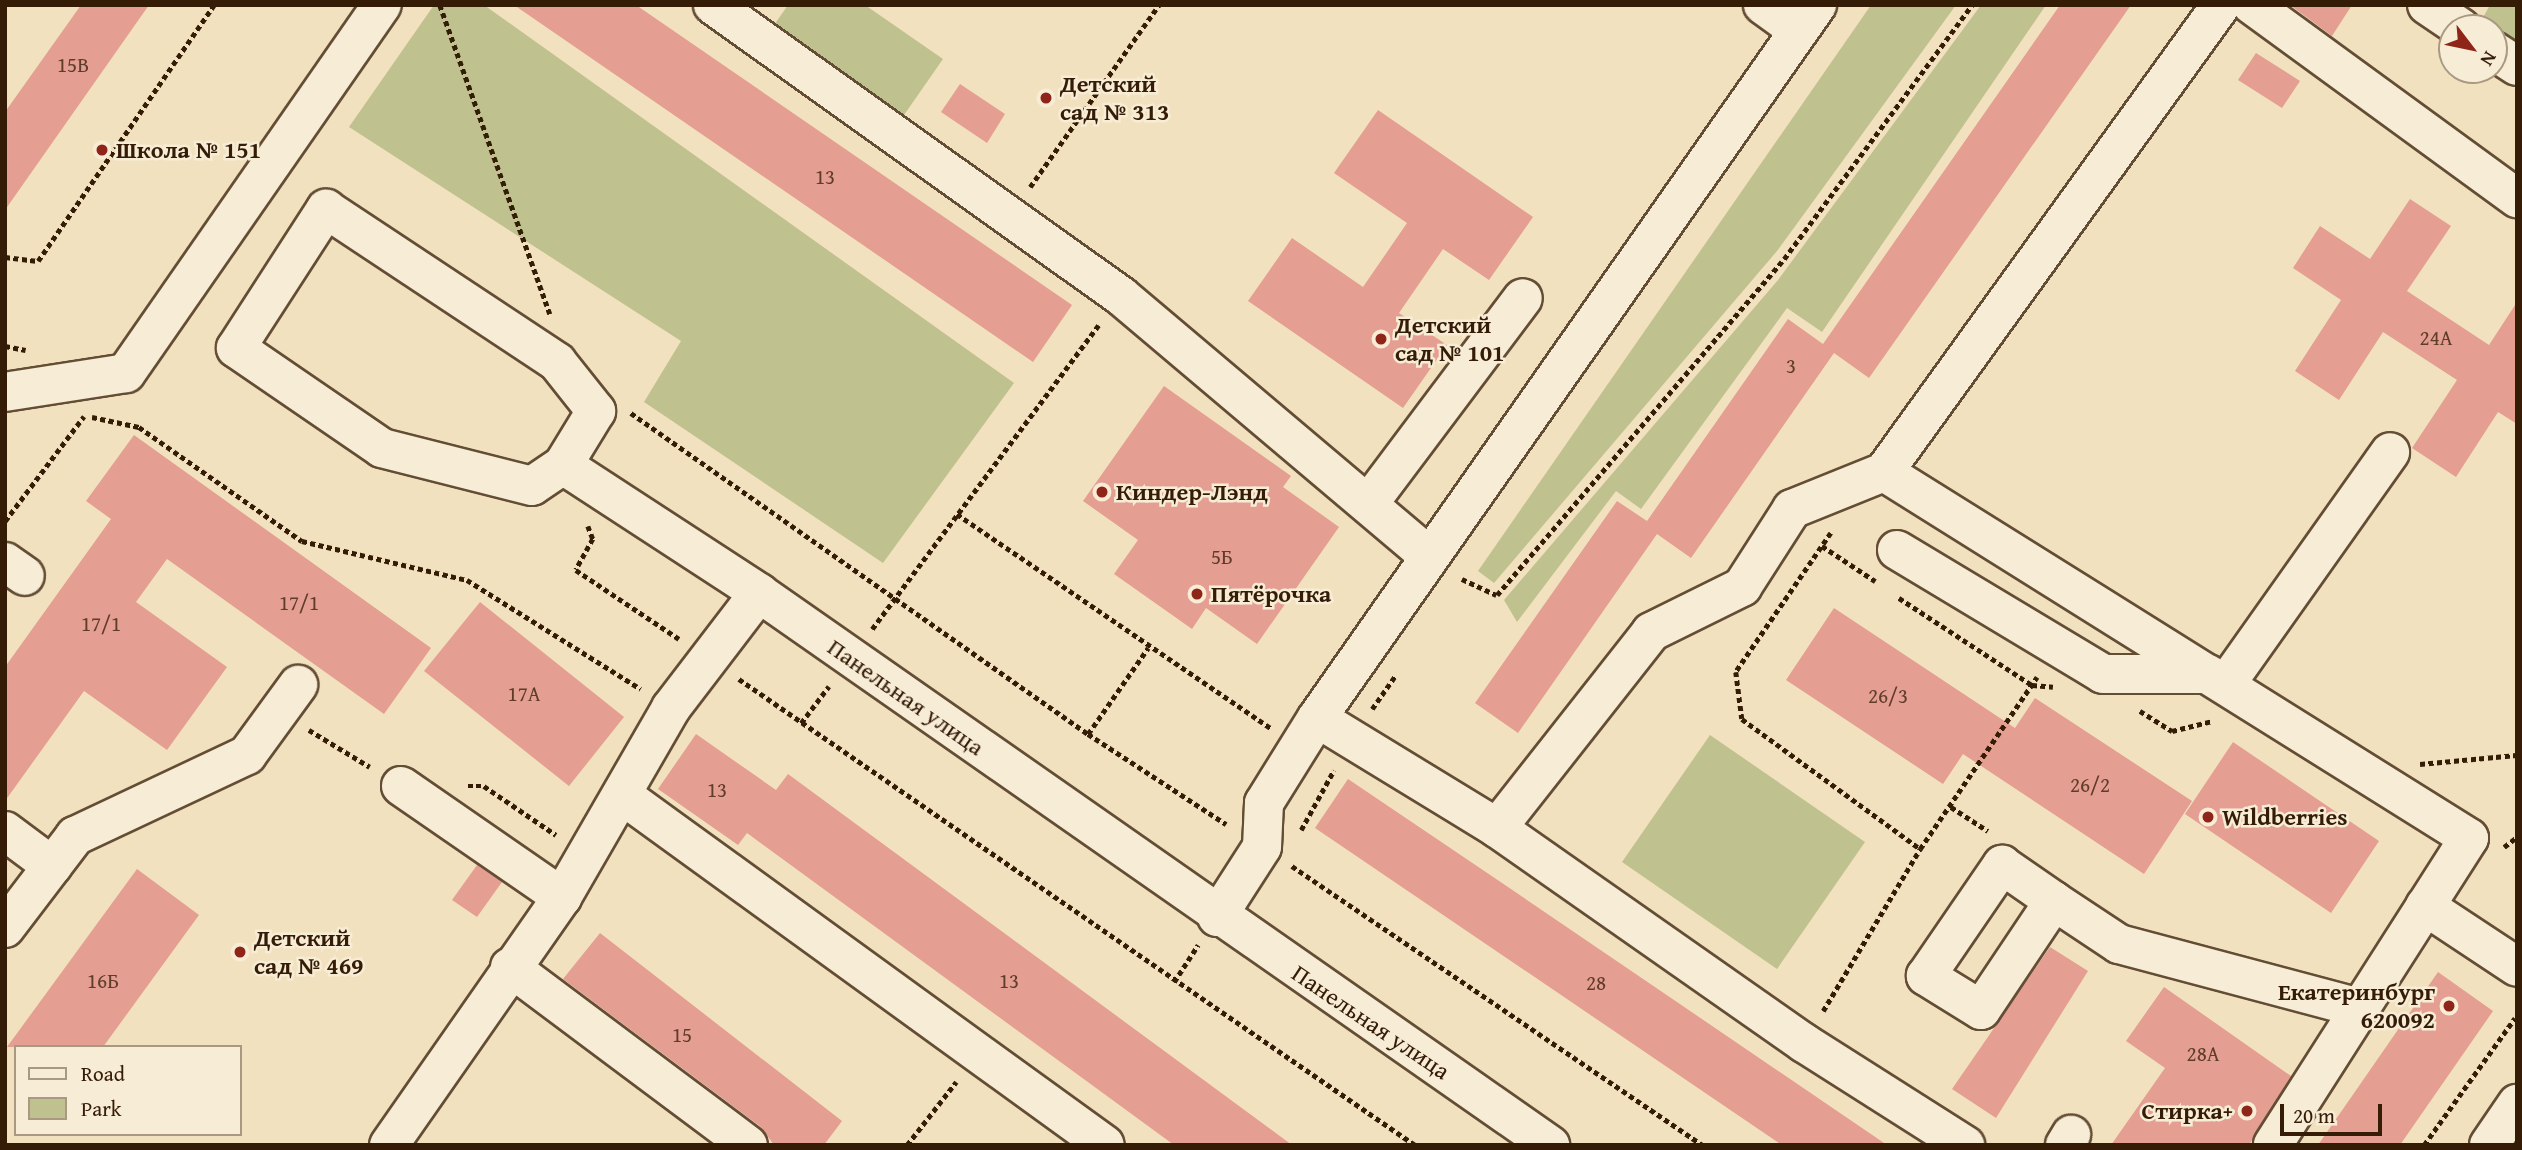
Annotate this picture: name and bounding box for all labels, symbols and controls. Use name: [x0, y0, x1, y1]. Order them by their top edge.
north arrow: [2438, 14, 2508, 84]
text: N: [2474, 46, 2504, 72]
house number: 15В: [57, 52, 89, 78]
place label: Детский сад № 313: [1060, 70, 1170, 126]
marker: Детский сад № 313: [1038, 90, 1054, 106]
place label: Школа № 151: [116, 136, 261, 164]
marker: Школа № 151: [94, 142, 110, 158]
house number: 13: [815, 164, 835, 190]
place label: Детский сад № 101: [1395, 311, 1504, 367]
house number: 24А: [2420, 325, 2452, 351]
marker: Детский сад № 101: [1373, 331, 1389, 347]
house number: 3: [1786, 353, 1796, 379]
place label: Киндер-Лэнд: [1116, 478, 1268, 506]
marker: Киндер-Лэнд: [1094, 484, 1110, 500]
house number: 5Б: [1211, 544, 1233, 570]
place label: Пятёрочка: [1211, 580, 1331, 608]
marker: Пятёрочка: [1189, 586, 1205, 602]
house number: 17/1: [279, 590, 319, 616]
house number: 17/1: [81, 611, 121, 637]
street label: Панельная улица: [822, 632, 990, 762]
house number: 17А: [508, 681, 540, 707]
house number: 26/3: [1868, 683, 1908, 709]
house number: 26/2: [2070, 772, 2110, 798]
house number: 13: [707, 777, 727, 803]
place label: Wildberries: [2222, 803, 2348, 831]
marker: Wildberries: [2200, 809, 2216, 825]
place label: Детский сад № 469: [254, 924, 364, 980]
marker: Детский сад № 469: [232, 944, 248, 960]
street label: Панельная улица: [1287, 959, 1455, 1085]
house number: 16Б: [87, 968, 119, 994]
house number: 13: [999, 968, 1019, 994]
house number: 28: [1586, 970, 1606, 996]
place label: Екатеринбург 620092: [2278, 978, 2435, 1034]
marker: Екатеринбург 620092: [2441, 998, 2457, 1014]
house number: 15: [672, 1022, 692, 1048]
house number: 28А: [2187, 1041, 2219, 1067]
legend: [14, 1045, 242, 1136]
text: Road: [81, 1058, 125, 1089]
scale bar: [2284, 1090, 2386, 1134]
text: Park: [81, 1093, 122, 1124]
place label: Стирка+: [2142, 1097, 2233, 1125]
text: 20 m: [2293, 1100, 2335, 1131]
marker: Стирка+: [2239, 1103, 2255, 1119]

